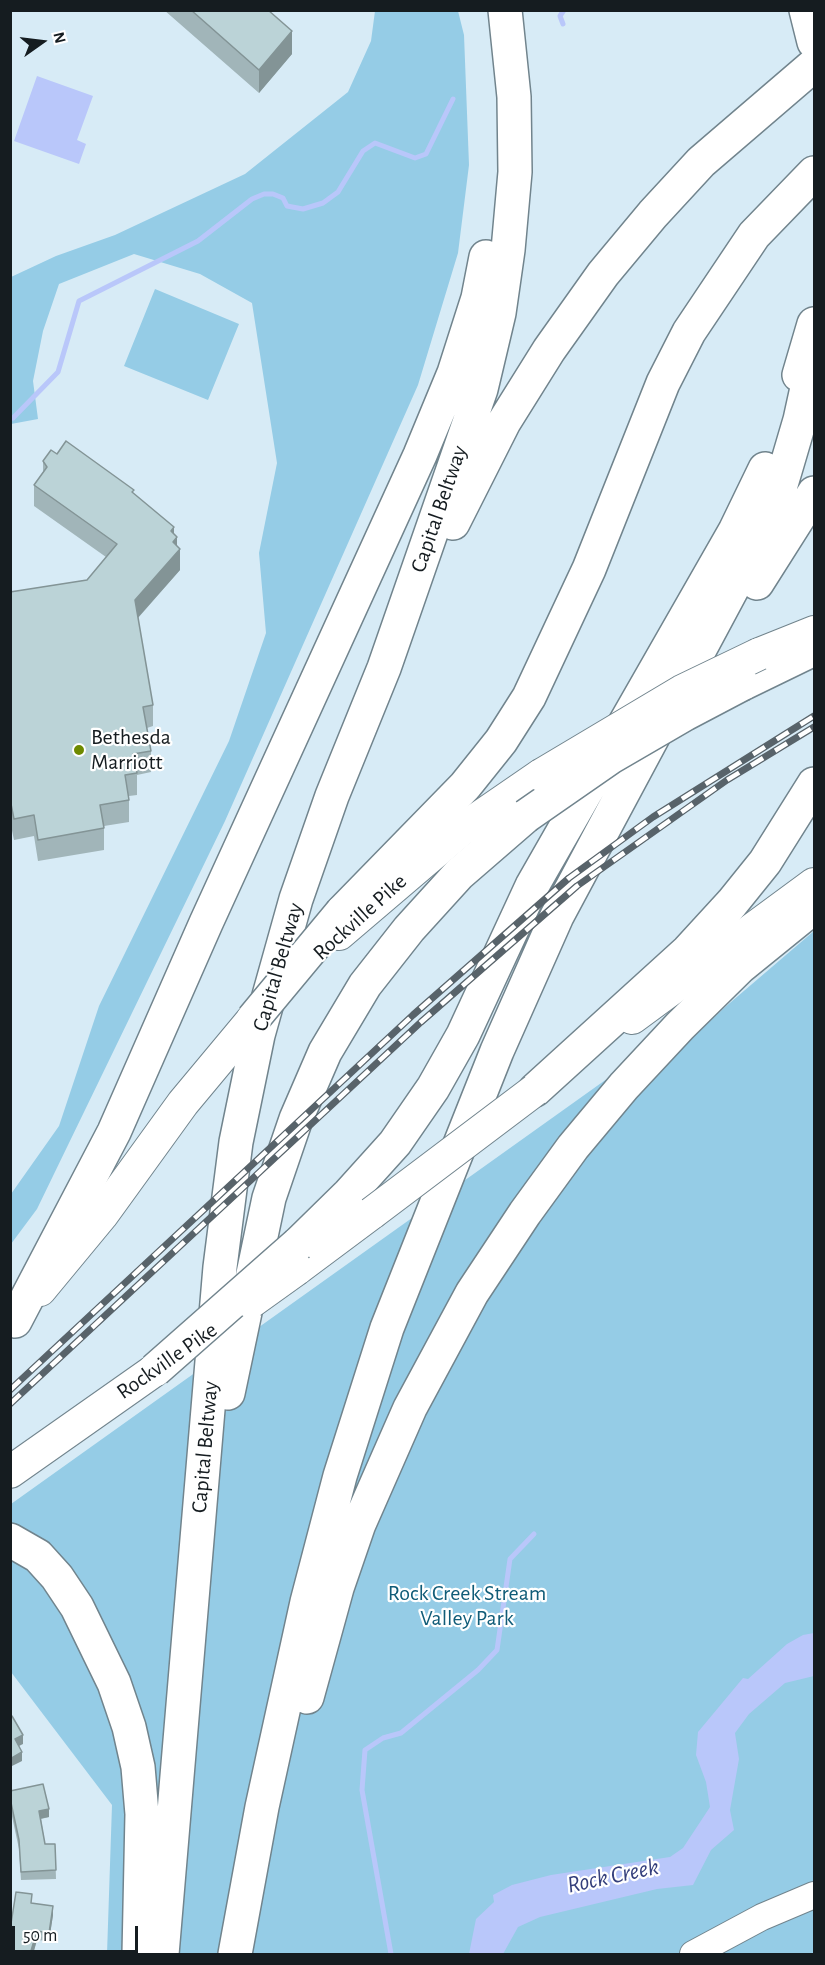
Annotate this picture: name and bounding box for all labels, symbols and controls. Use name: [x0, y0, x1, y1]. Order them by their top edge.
north arrow: [12, 12, 72, 72]
text: N: [50, 30, 69, 45]
street label: Capital Beltway: [405, 442, 473, 576]
place label: Bethesda Marriott: [91, 724, 171, 776]
marker: Bethesda Marriott: [72, 743, 86, 757]
street label: Rockville Pike: [308, 868, 412, 966]
street label: Capital Beltway: [247, 900, 309, 1034]
street label: Rockville Pike: [112, 1317, 222, 1405]
street label: Capital Beltway: [186, 1380, 224, 1514]
park label: Rock Creek Stream Valley Park: [388, 1580, 546, 1632]
water label: Rock Creek: [565, 1852, 661, 1900]
scale bar: [15, 1914, 141, 1952]
text: 50 m: [23, 1927, 57, 1945]

